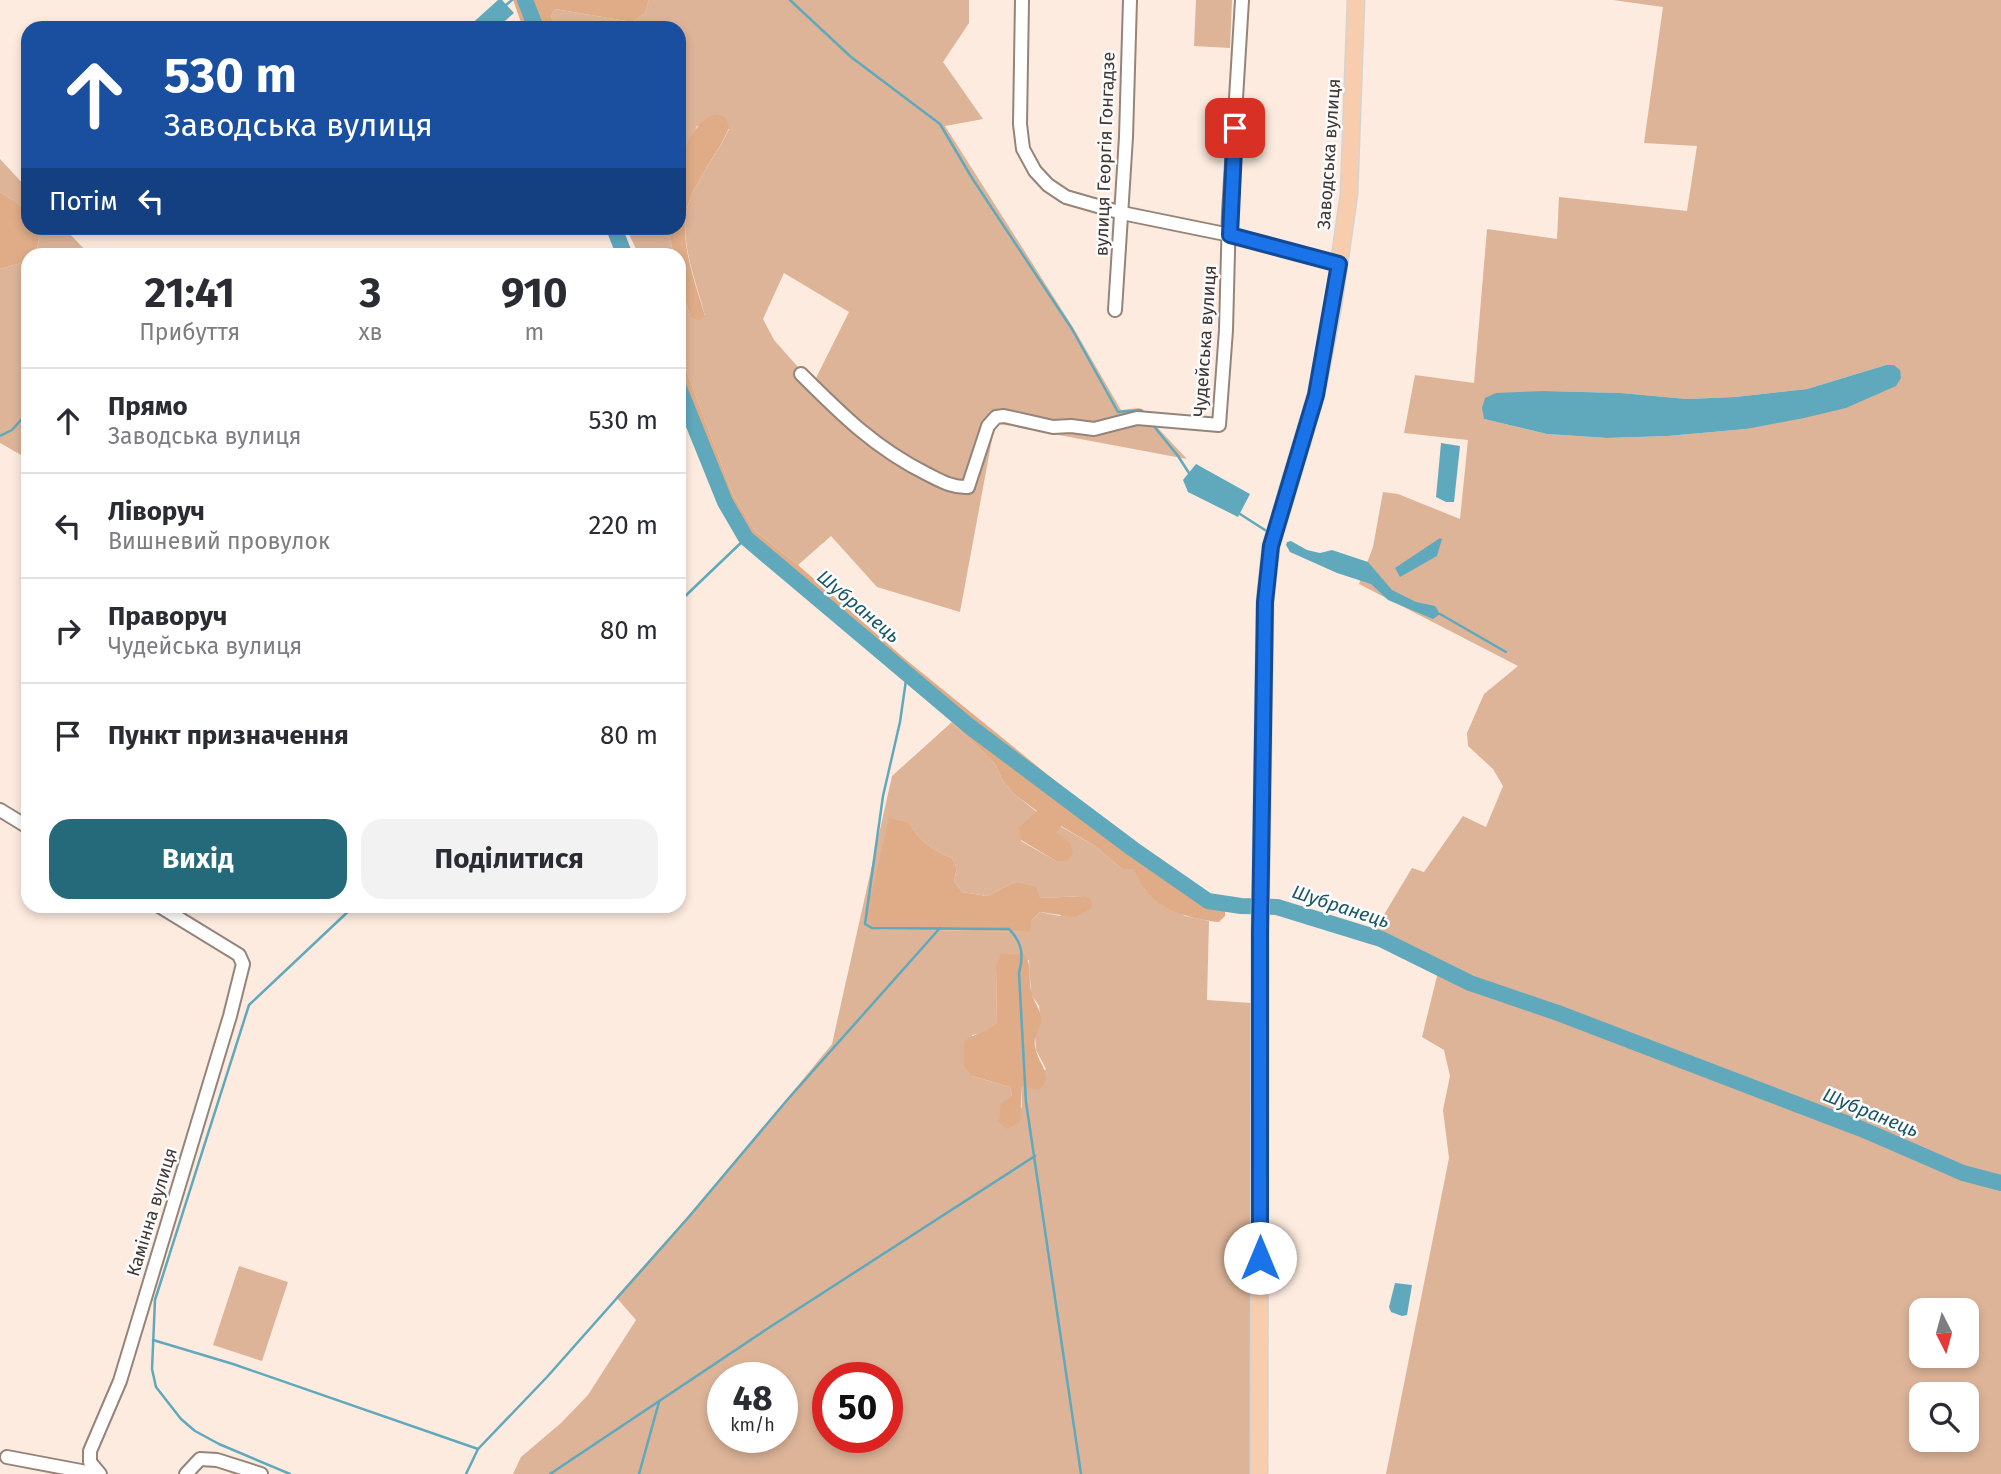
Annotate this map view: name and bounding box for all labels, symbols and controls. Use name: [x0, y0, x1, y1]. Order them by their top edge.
text: 530 m: [164, 46, 297, 105]
icon: ahead: [49, 49, 140, 140]
street label: вулиця Георгія Гонгадзе: [1090, 51, 1120, 257]
street label: Заводська вулиця: [1313, 78, 1345, 230]
pin: [1205, 98, 1265, 158]
text: Заводська вулиця: [164, 106, 433, 144]
icon: arrive: [1216, 109, 1254, 147]
icon: left: [132, 182, 170, 220]
text: Потім: [49, 186, 118, 217]
street label: Чудейська вулиця: [1189, 264, 1221, 418]
text: 21:41: [145, 268, 235, 318]
text: 3: [360, 268, 381, 318]
text: 910: [501, 268, 568, 318]
text: Прибуття: [139, 318, 240, 346]
text: хв: [358, 318, 383, 346]
text: m: [524, 318, 544, 346]
text: Прямо: [108, 391, 188, 422]
icon: ahead: [49, 402, 87, 440]
text: 530 m: [589, 405, 658, 436]
text: Заводська вулиця: [108, 422, 301, 450]
text: Ліворуч: [108, 496, 205, 527]
icon: left: [49, 507, 87, 545]
text: 220 m: [589, 510, 658, 541]
text: Вишневий провулок: [108, 527, 330, 555]
water label: Шубранець: [812, 565, 905, 648]
text: Праворуч: [108, 601, 227, 632]
icon: right: [49, 612, 87, 650]
text: 80 m: [600, 615, 658, 646]
text: Чудейська вулиця: [108, 632, 302, 660]
icon: arrive: [49, 717, 87, 755]
text: Пункт призначення: [108, 720, 349, 751]
text: 80 m: [600, 720, 658, 751]
button: Вихід: [49, 819, 347, 899]
button: Поділитися: [361, 819, 658, 899]
water label: Шубранець: [1289, 880, 1393, 933]
water label: Шубранець: [1820, 1083, 1922, 1142]
street label: Камінна вулиця: [122, 1145, 182, 1279]
position arrow: [1223, 1221, 1297, 1295]
north arrow: [1909, 1298, 1979, 1368]
map controls: [1909, 1298, 1979, 1452]
speed limit sign: 50: [812, 1362, 903, 1453]
text: 48: [732, 1377, 773, 1419]
button: search: [1909, 1382, 1979, 1452]
text: km/h: [730, 1414, 775, 1436]

